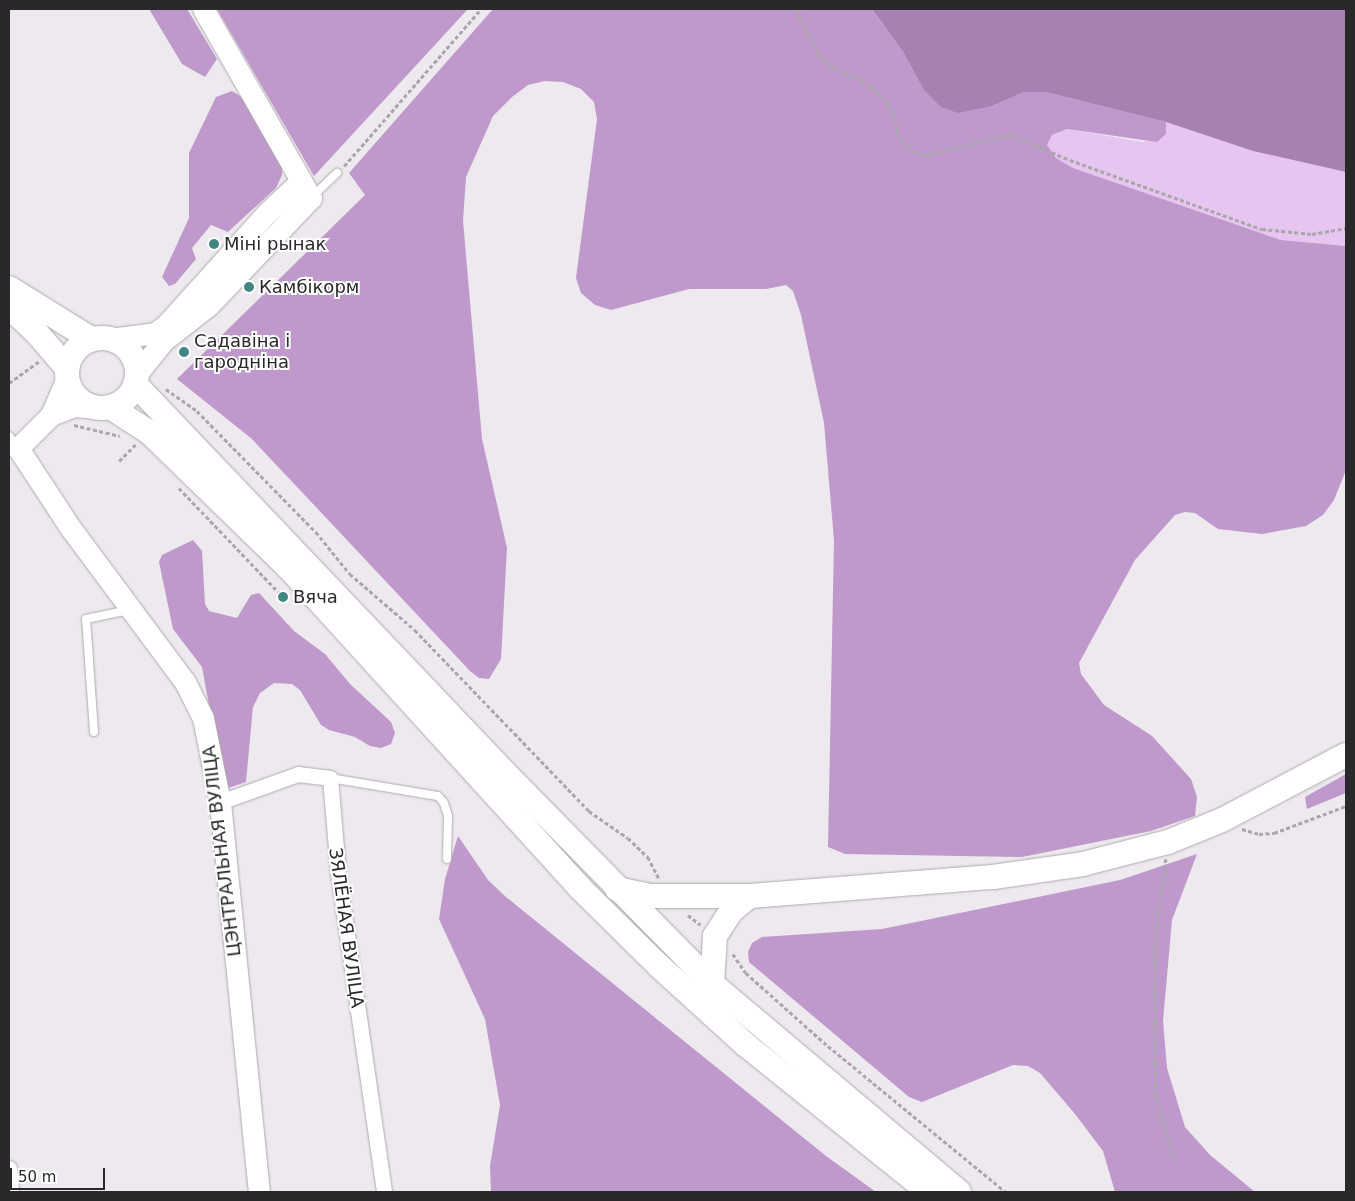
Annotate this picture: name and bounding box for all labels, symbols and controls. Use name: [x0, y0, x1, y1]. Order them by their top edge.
place label: Міні рынак: [224, 233, 326, 255]
marker: Міні рынак: [208, 238, 220, 250]
place label: Камбікорм: [259, 276, 359, 298]
marker: Камбікорм: [243, 281, 255, 293]
place label: Садавіна і гародніна: [194, 331, 290, 374]
marker: Садавіна і гародніна: [178, 346, 190, 358]
place label: Вяча: [293, 586, 338, 608]
marker: Вяча: [277, 591, 289, 603]
street label: ЦЭНТРАЛЬНАЯ ВУЛІЦА: [198, 744, 246, 958]
street label: ЗЯЛЁНАЯ ВУЛІЦА: [324, 847, 368, 1009]
scale bar: [12, 1158, 108, 1190]
text: 50 m: [18, 1168, 56, 1186]

